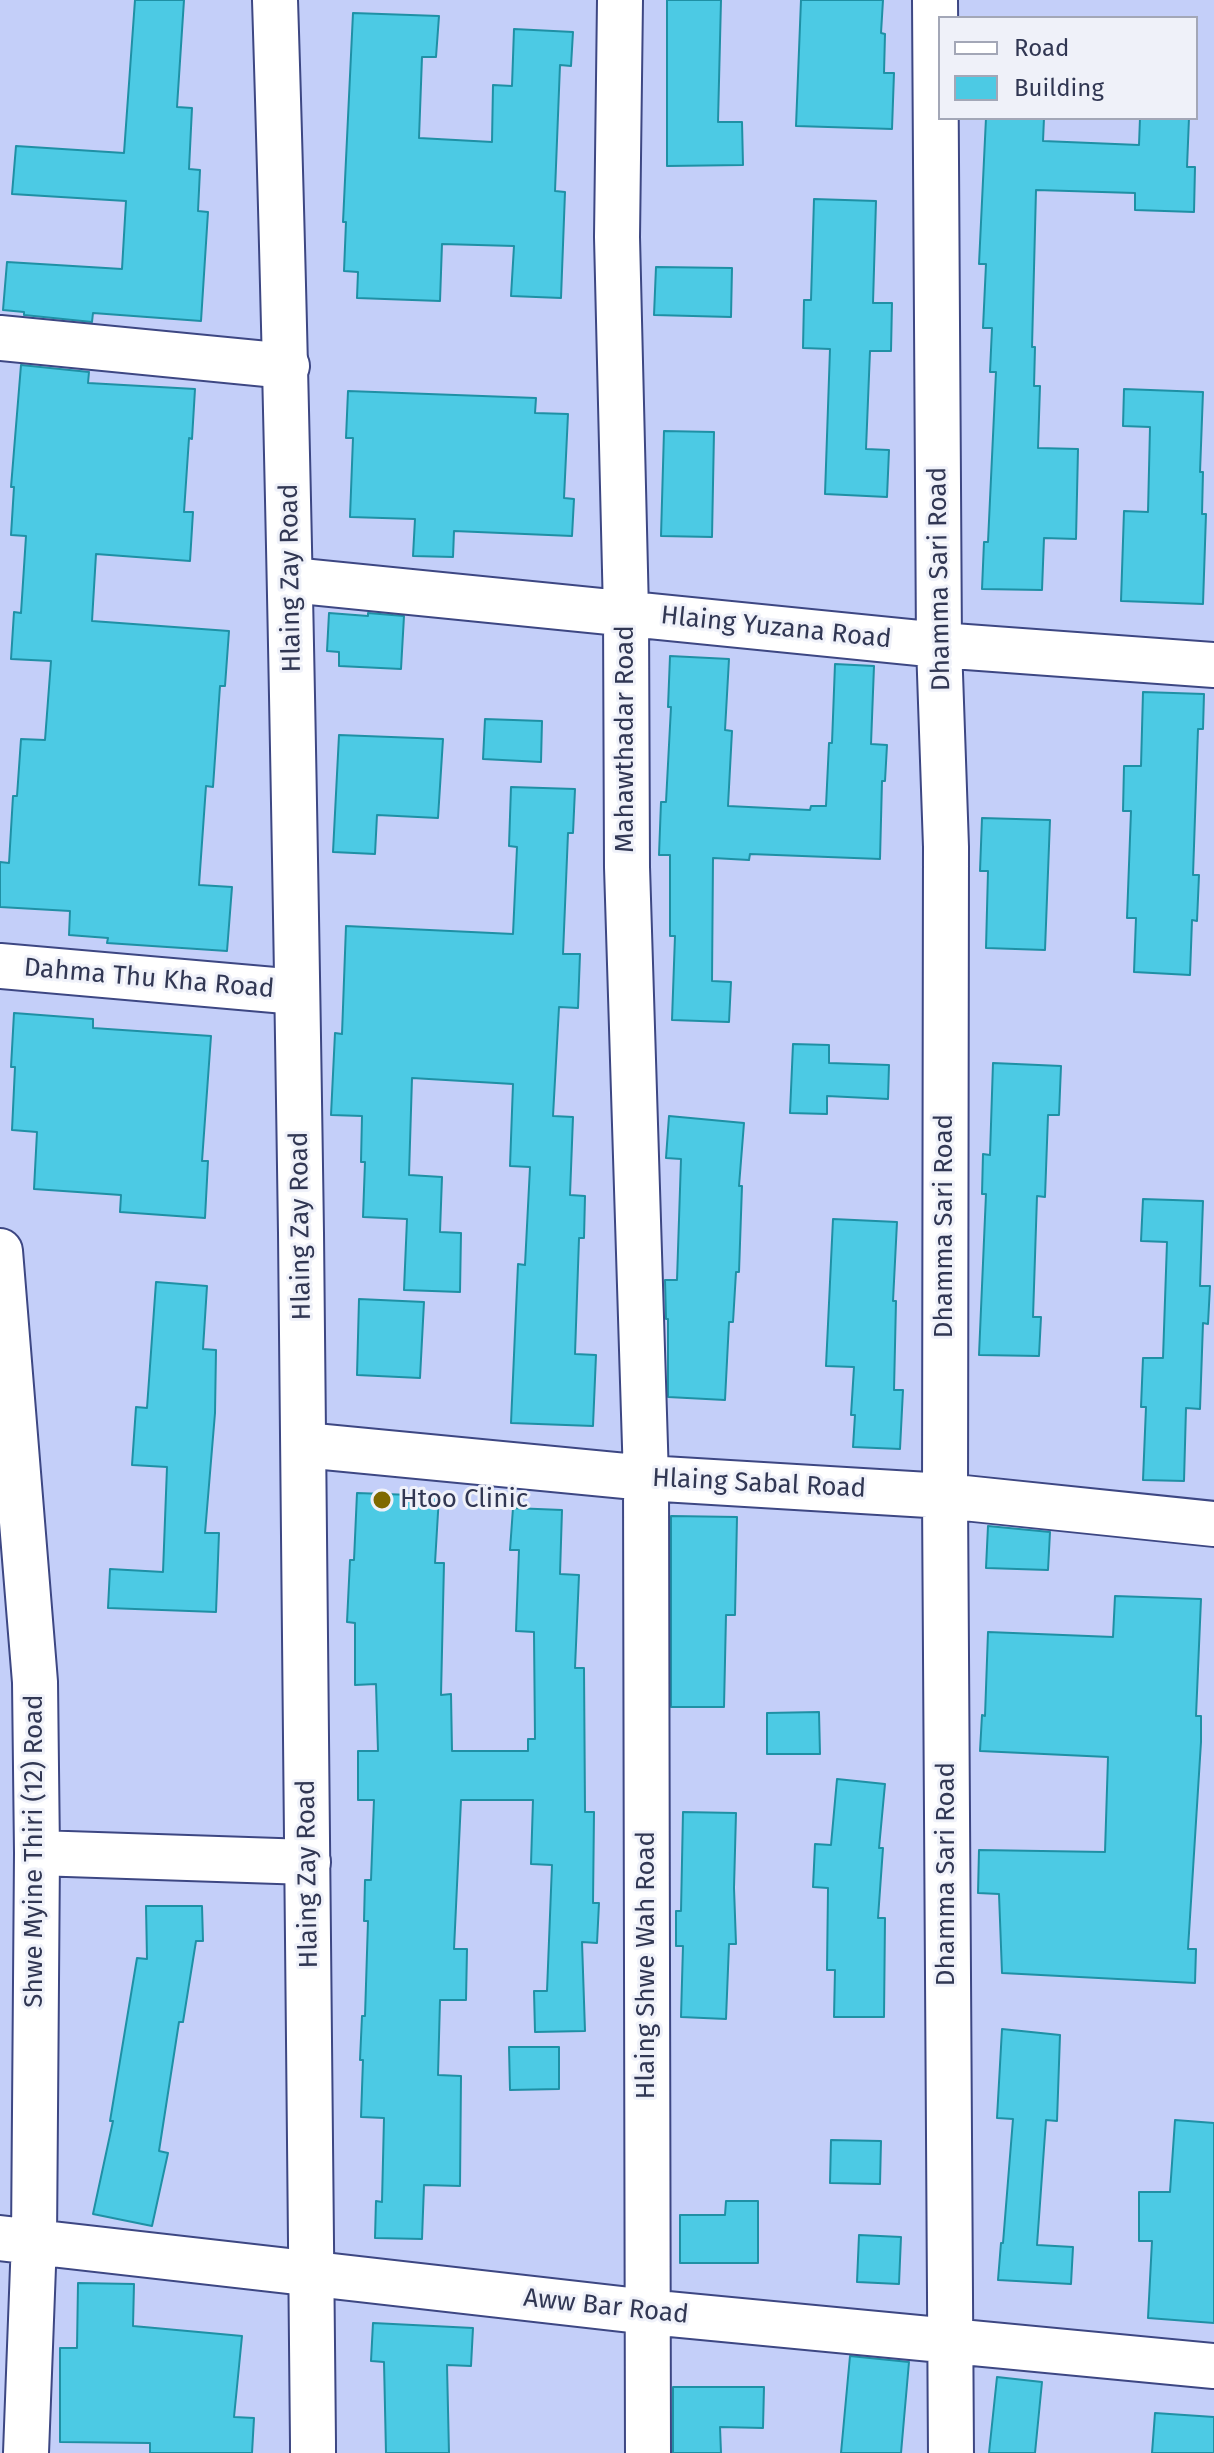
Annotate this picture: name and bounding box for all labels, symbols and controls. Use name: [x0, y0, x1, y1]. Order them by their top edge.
legend: [938, 16, 1198, 120]
text: Road: [1014, 34, 1069, 62]
text: Building: [1014, 74, 1104, 102]
street label: Dhamma Sari Road: [922, 467, 958, 691]
street label: Hlaing Zay Road: [274, 483, 308, 673]
street label: Hlaing Yuzana Road: [659, 600, 893, 656]
street label: Mahawthadar Road: [610, 625, 642, 853]
street label: Dahma Thu Kha Road: [22, 953, 276, 1005]
street label: Dhamma Sari Road: [929, 1114, 961, 1338]
street label: Hlaing Zay Road: [284, 1131, 318, 1321]
street label: Hlaing Sabal Road: [651, 1463, 867, 1505]
place label: Htoo Clinic: [400, 1484, 528, 1516]
marker: Htoo Clinic: [371, 1489, 393, 1511]
street label: Shwe Myine Thiri (12) Road: [19, 1694, 51, 2008]
street label: Dhamma Sari Road: [931, 1762, 963, 1986]
street label: Hlaing Zay Road: [291, 1779, 325, 1969]
street label: Hlaing Shwe Wah Road: [631, 1831, 663, 2099]
street label: Aww Bar Road: [522, 2283, 690, 2331]

